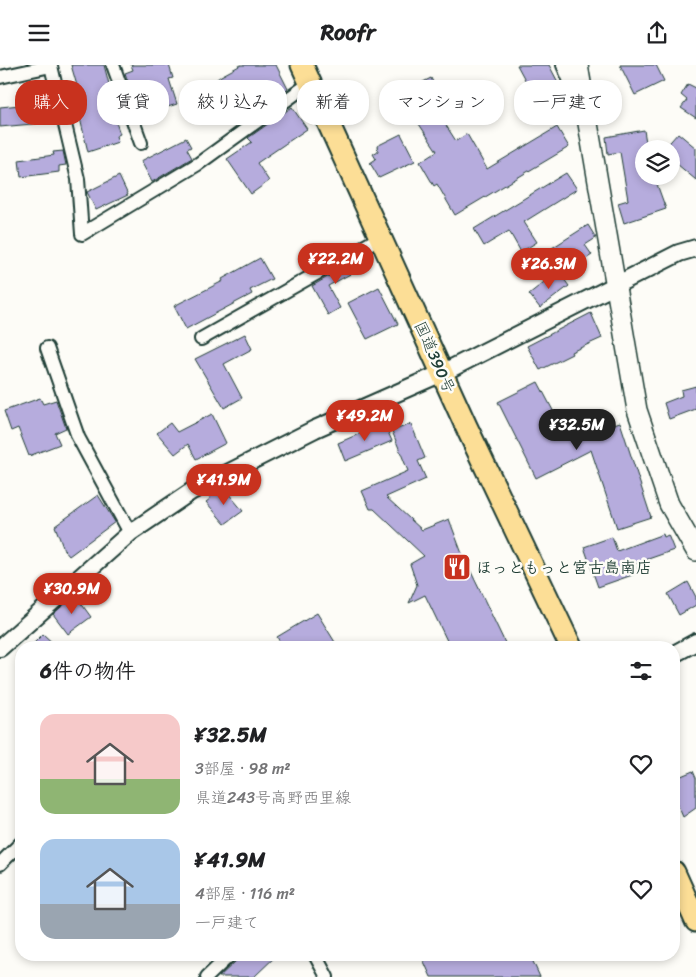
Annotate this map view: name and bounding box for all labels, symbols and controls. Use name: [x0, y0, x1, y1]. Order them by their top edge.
text: Roofr: [321, 13, 375, 52]
icon: menu: [25, 19, 53, 47]
icon: share: [643, 19, 671, 47]
chip: 購入: [15, 80, 87, 125]
chip: 賃貸: [97, 80, 169, 125]
chip: 絞り込み: [179, 80, 287, 125]
chip: 新着: [297, 80, 369, 125]
chip: マンション: [379, 80, 504, 125]
chip: 一戸建て: [514, 80, 622, 125]
map controls: [635, 140, 680, 185]
button: layers: [635, 140, 680, 185]
pin: ¥22.2M: [295, 243, 377, 285]
text: ¥22.2M: [309, 244, 363, 273]
pin: ¥26.3M: [508, 247, 590, 290]
text: ¥26.3M: [522, 249, 576, 278]
street label: 国道390号: [406, 316, 464, 398]
pin: ¥49.2M: [324, 399, 406, 442]
text: ¥49.2M: [337, 401, 393, 430]
pin: ¥32.5M: [536, 409, 618, 451]
text: ¥32.5M: [550, 410, 604, 439]
pin: ¥41.9M: [183, 463, 265, 506]
text: ¥41.9M: [197, 465, 251, 494]
restaurant icon: ほっともっと宮古島南店: [442, 552, 472, 582]
place label: ほっともっと宮古島南店: [476, 553, 652, 582]
pin: ¥30.9M: [31, 573, 113, 615]
text: ¥30.9M: [44, 574, 100, 603]
text: 6件の物件: [40, 652, 136, 690]
icon: filters: [627, 657, 655, 685]
text: ¥32.5M: [195, 716, 267, 754]
icon: home: [80, 734, 140, 794]
icon: heart: [627, 750, 655, 778]
text: 3部屋 · 98 m²: [195, 754, 291, 783]
text: 県道243号高野西里線: [195, 783, 351, 812]
text: ¥41.9M: [195, 841, 265, 879]
icon: home: [80, 859, 140, 919]
icon: heart: [627, 875, 655, 903]
text: 4部屋 · 116 m²: [195, 879, 295, 908]
text: 一戸建て: [195, 908, 259, 937]

